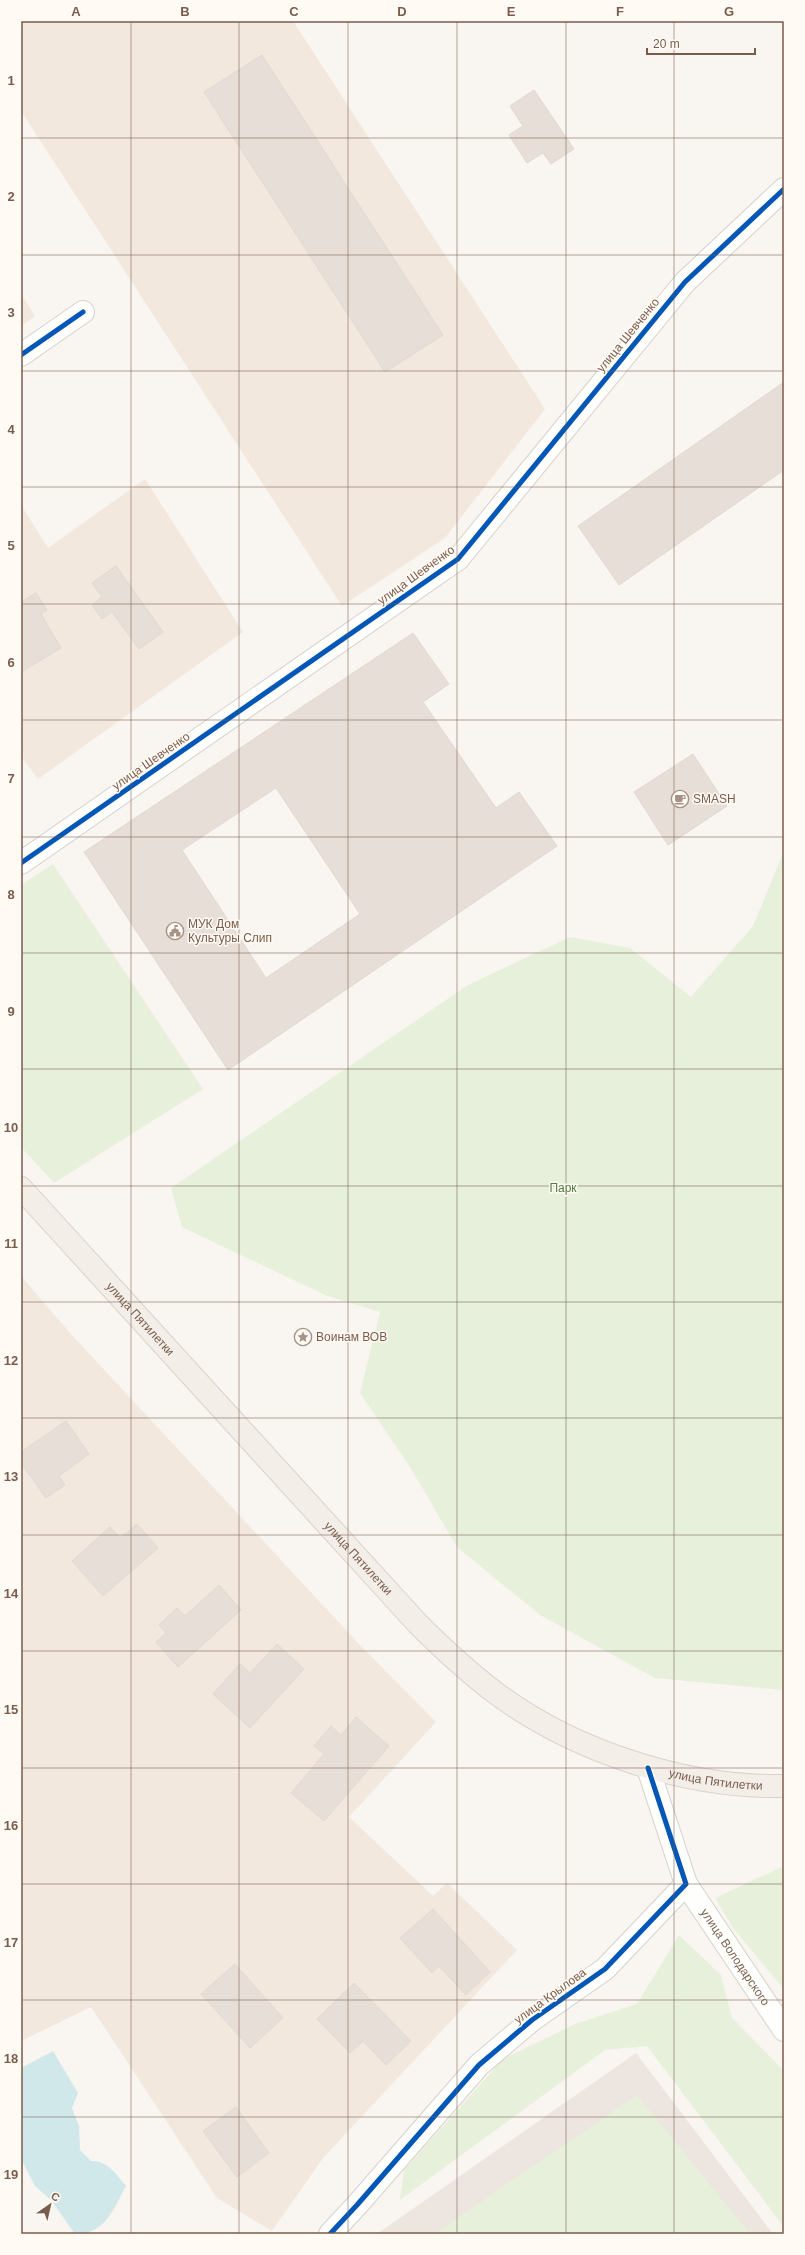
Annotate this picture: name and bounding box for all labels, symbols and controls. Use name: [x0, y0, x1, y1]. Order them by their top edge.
text: A: [71, 4, 81, 19]
text: B: [180, 4, 190, 19]
text: C: [289, 4, 299, 19]
text: D: [397, 4, 407, 19]
text: E: [507, 4, 516, 19]
text: F: [616, 4, 624, 19]
text: G: [724, 4, 734, 19]
scale bar: [647, 30, 755, 56]
text: 20 m: [653, 37, 680, 51]
text: 1: [7, 73, 15, 88]
text: 2: [7, 189, 15, 204]
street label: улица Шевченко: [594, 295, 662, 375]
text: 3: [7, 305, 15, 320]
text: 4: [7, 422, 15, 437]
text: 5: [7, 538, 15, 553]
street label: улица Шевченко: [375, 542, 457, 608]
text: 6: [7, 655, 15, 670]
street label: улица Шевченко: [110, 729, 193, 793]
text: 7: [7, 771, 15, 786]
cafe icon: SMASH: [670, 789, 690, 809]
place label: SMASH: [693, 792, 736, 806]
text: 8: [7, 887, 15, 902]
place label: МУК Дом Культуры Слип: [188, 917, 272, 945]
public building icon: МУК Дом Культуры Слип: [165, 921, 185, 941]
text: 9: [7, 1004, 15, 1019]
text: 10: [4, 1120, 18, 1135]
park label: Парк: [549, 1181, 577, 1195]
text: 11: [4, 1236, 18, 1251]
street label: улица Пятилетки: [103, 1279, 177, 1359]
place icon: Воинам ВОВ: [293, 1327, 313, 1347]
place label: Воинам ВОВ: [316, 1330, 387, 1344]
text: 12: [4, 1353, 18, 1368]
text: 13: [4, 1469, 18, 1484]
street label: улица Пятилетки: [321, 1519, 395, 1598]
text: 14: [4, 1586, 19, 1601]
text: 15: [4, 1702, 18, 1717]
street label: улица Пятилетки: [668, 1766, 763, 1793]
text: 16: [4, 1818, 18, 1833]
street label: улица Володарского: [698, 1906, 773, 2008]
text: 17: [4, 1935, 18, 1950]
street label: улица Крылова: [511, 1965, 589, 2027]
text: 18: [4, 2051, 18, 2066]
text: 19: [4, 2167, 18, 2182]
north arrow: [30, 2185, 70, 2225]
text: С: [49, 2190, 62, 2204]

